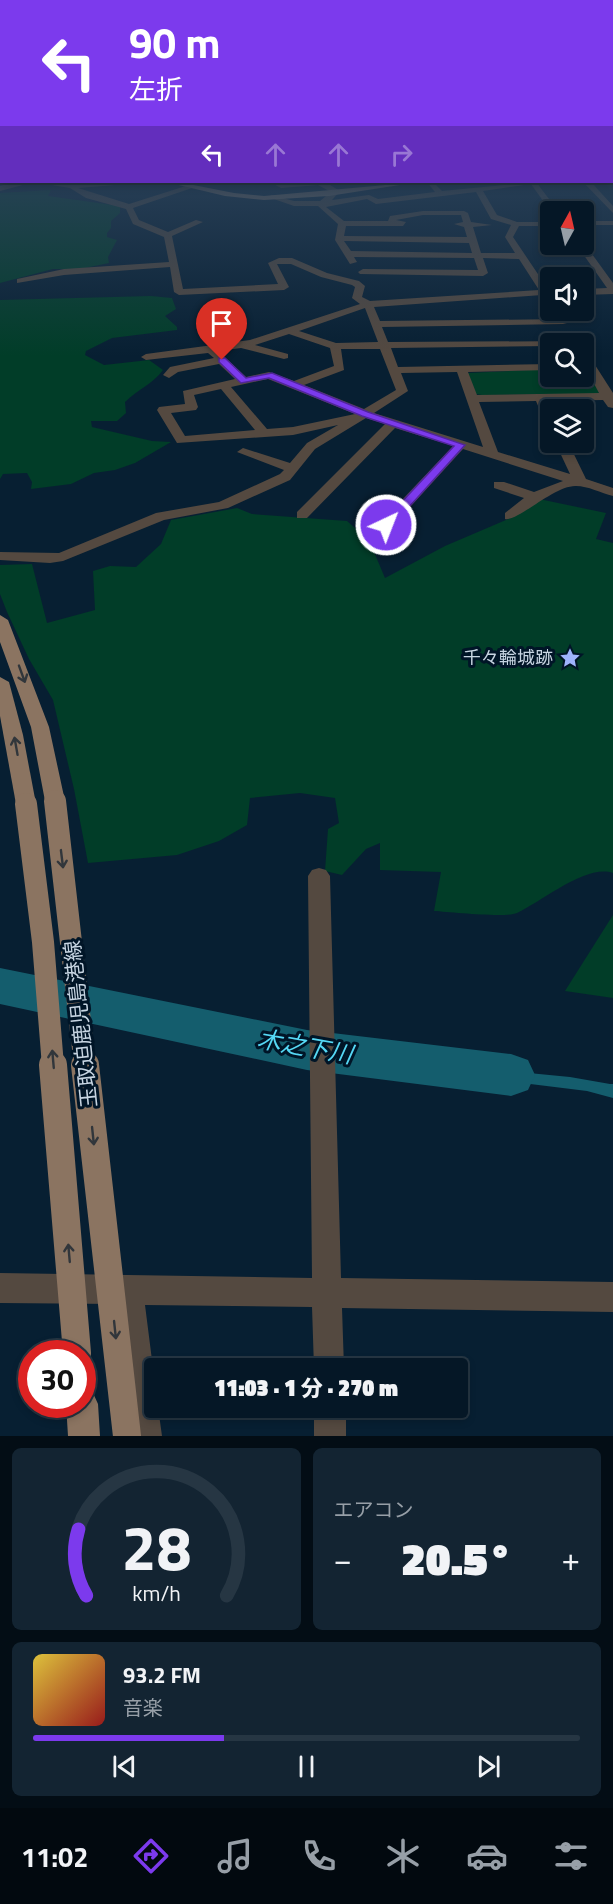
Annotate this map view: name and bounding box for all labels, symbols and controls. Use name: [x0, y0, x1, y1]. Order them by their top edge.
text: 90 m: [129, 10, 221, 74]
icon: left: [30, 24, 108, 102]
text: 左折: [129, 68, 183, 109]
icon: left: [196, 138, 229, 171]
icon: ahead: [259, 138, 292, 171]
icon: ahead: [322, 138, 355, 171]
icon: right: [385, 138, 418, 171]
north arrow: [540, 201, 594, 255]
map controls: [540, 201, 594, 453]
button: sound: [540, 267, 594, 321]
pin: [196, 298, 247, 360]
icon: arrive: [205, 307, 238, 340]
button: search: [540, 333, 594, 387]
button: layers: [540, 399, 594, 453]
position arrow: [354, 493, 418, 557]
place label: 千々輪城跡: [463, 644, 553, 671]
place icon: 千々輪城跡: [558, 646, 582, 670]
one-way arrow: [17, 664, 28, 683]
one-way arrow: [10, 737, 21, 756]
one-way arrow: [57, 848, 68, 868]
street label: 玉取迫鹿児島港線: [55, 939, 105, 1109]
water label: 木之下川: [255, 1020, 359, 1073]
one-way arrow: [47, 1049, 58, 1069]
one-way arrow: [88, 1126, 99, 1145]
one-way arrow: [63, 1243, 74, 1263]
one-way arrow: [110, 1319, 121, 1339]
speed limit sign: 30: [18, 1340, 96, 1418]
text: 11:03 · 1 分 · 270 m: [214, 1371, 398, 1405]
text: エアコン: [334, 1494, 414, 1525]
text: 28: [121, 1499, 191, 1594]
text: 20.5°: [401, 1524, 513, 1592]
text: −: [334, 1534, 352, 1584]
text: +: [562, 1534, 580, 1584]
text: km/h: [132, 1577, 181, 1609]
text: 93.2 FM: [123, 1658, 201, 1692]
text: 音楽: [123, 1692, 163, 1723]
icon: previous: [108, 1750, 141, 1783]
icon: pause: [290, 1750, 323, 1783]
icon: next: [472, 1750, 505, 1783]
icon: directions: [130, 1835, 172, 1877]
icon: music: [214, 1835, 256, 1877]
icon: phone: [298, 1835, 340, 1877]
icon: climate: [382, 1835, 424, 1877]
icon: car: [466, 1835, 508, 1877]
icon: filters: [550, 1835, 592, 1877]
text: 11:02: [21, 1836, 88, 1877]

